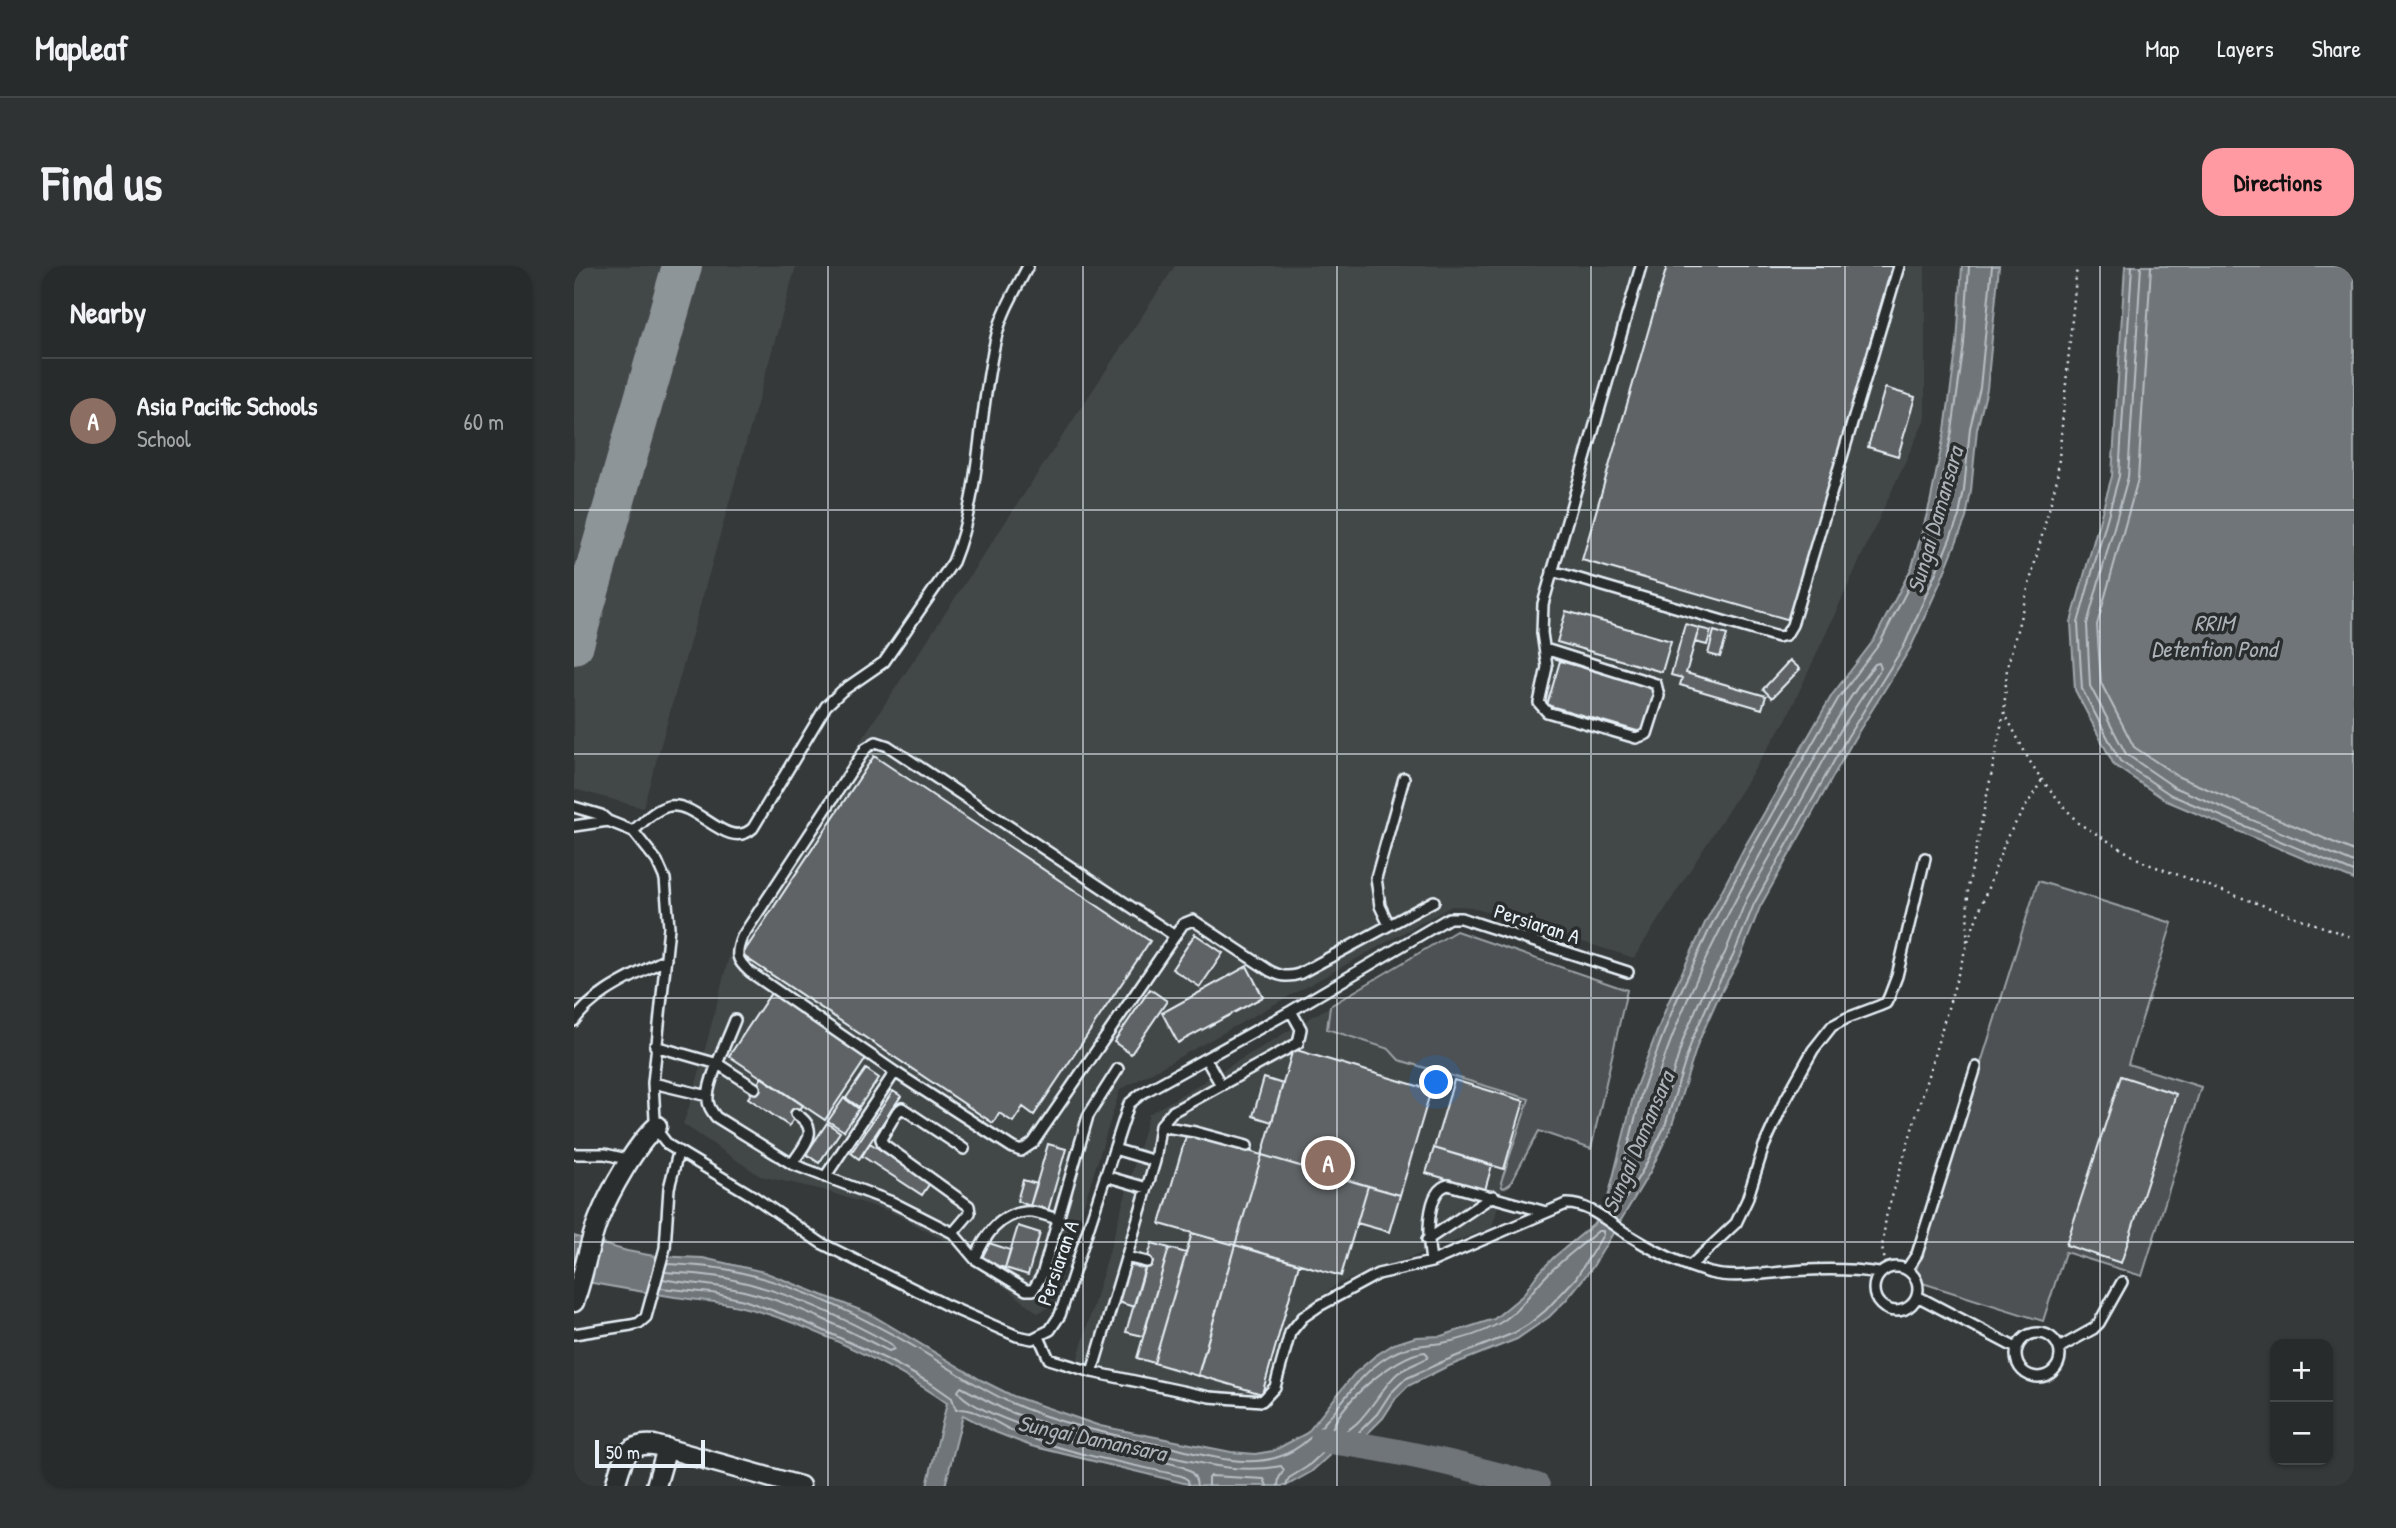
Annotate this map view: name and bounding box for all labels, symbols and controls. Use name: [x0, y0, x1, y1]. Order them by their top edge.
text: Mapleaf: [35, 26, 128, 70]
text: Map: [2145, 32, 2179, 64]
text: Layers: [2217, 32, 2274, 64]
text: Share: [2312, 32, 2361, 64]
button: Directions: [2202, 148, 2354, 216]
text: Find us: [42, 149, 162, 215]
text: Nearby: [70, 292, 146, 332]
text: Asia Pacific Schools: [137, 388, 318, 423]
text: A: [87, 406, 99, 437]
text: 60 m: [464, 406, 504, 437]
text: School: [137, 423, 191, 454]
water label: Sungai Damansara: [1899, 441, 1972, 597]
water label: RRIM Detention Pond: [2151, 607, 2281, 664]
street label: Persiaran A: [1491, 896, 1584, 951]
your location: [1419, 1065, 1453, 1099]
water label: Sungai Damansara: [1594, 1065, 1683, 1218]
pin: A: [1305, 1137, 1351, 1189]
street label: Persiaran A: [1029, 1216, 1086, 1309]
map controls: [2270, 1339, 2333, 1465]
button: +: [2270, 1339, 2333, 1402]
button: −: [2270, 1402, 2333, 1465]
water label: Sungai Damansara: [1015, 1407, 1171, 1470]
scale bar: [595, 1437, 705, 1469]
text: 50 m: [606, 1439, 640, 1465]

